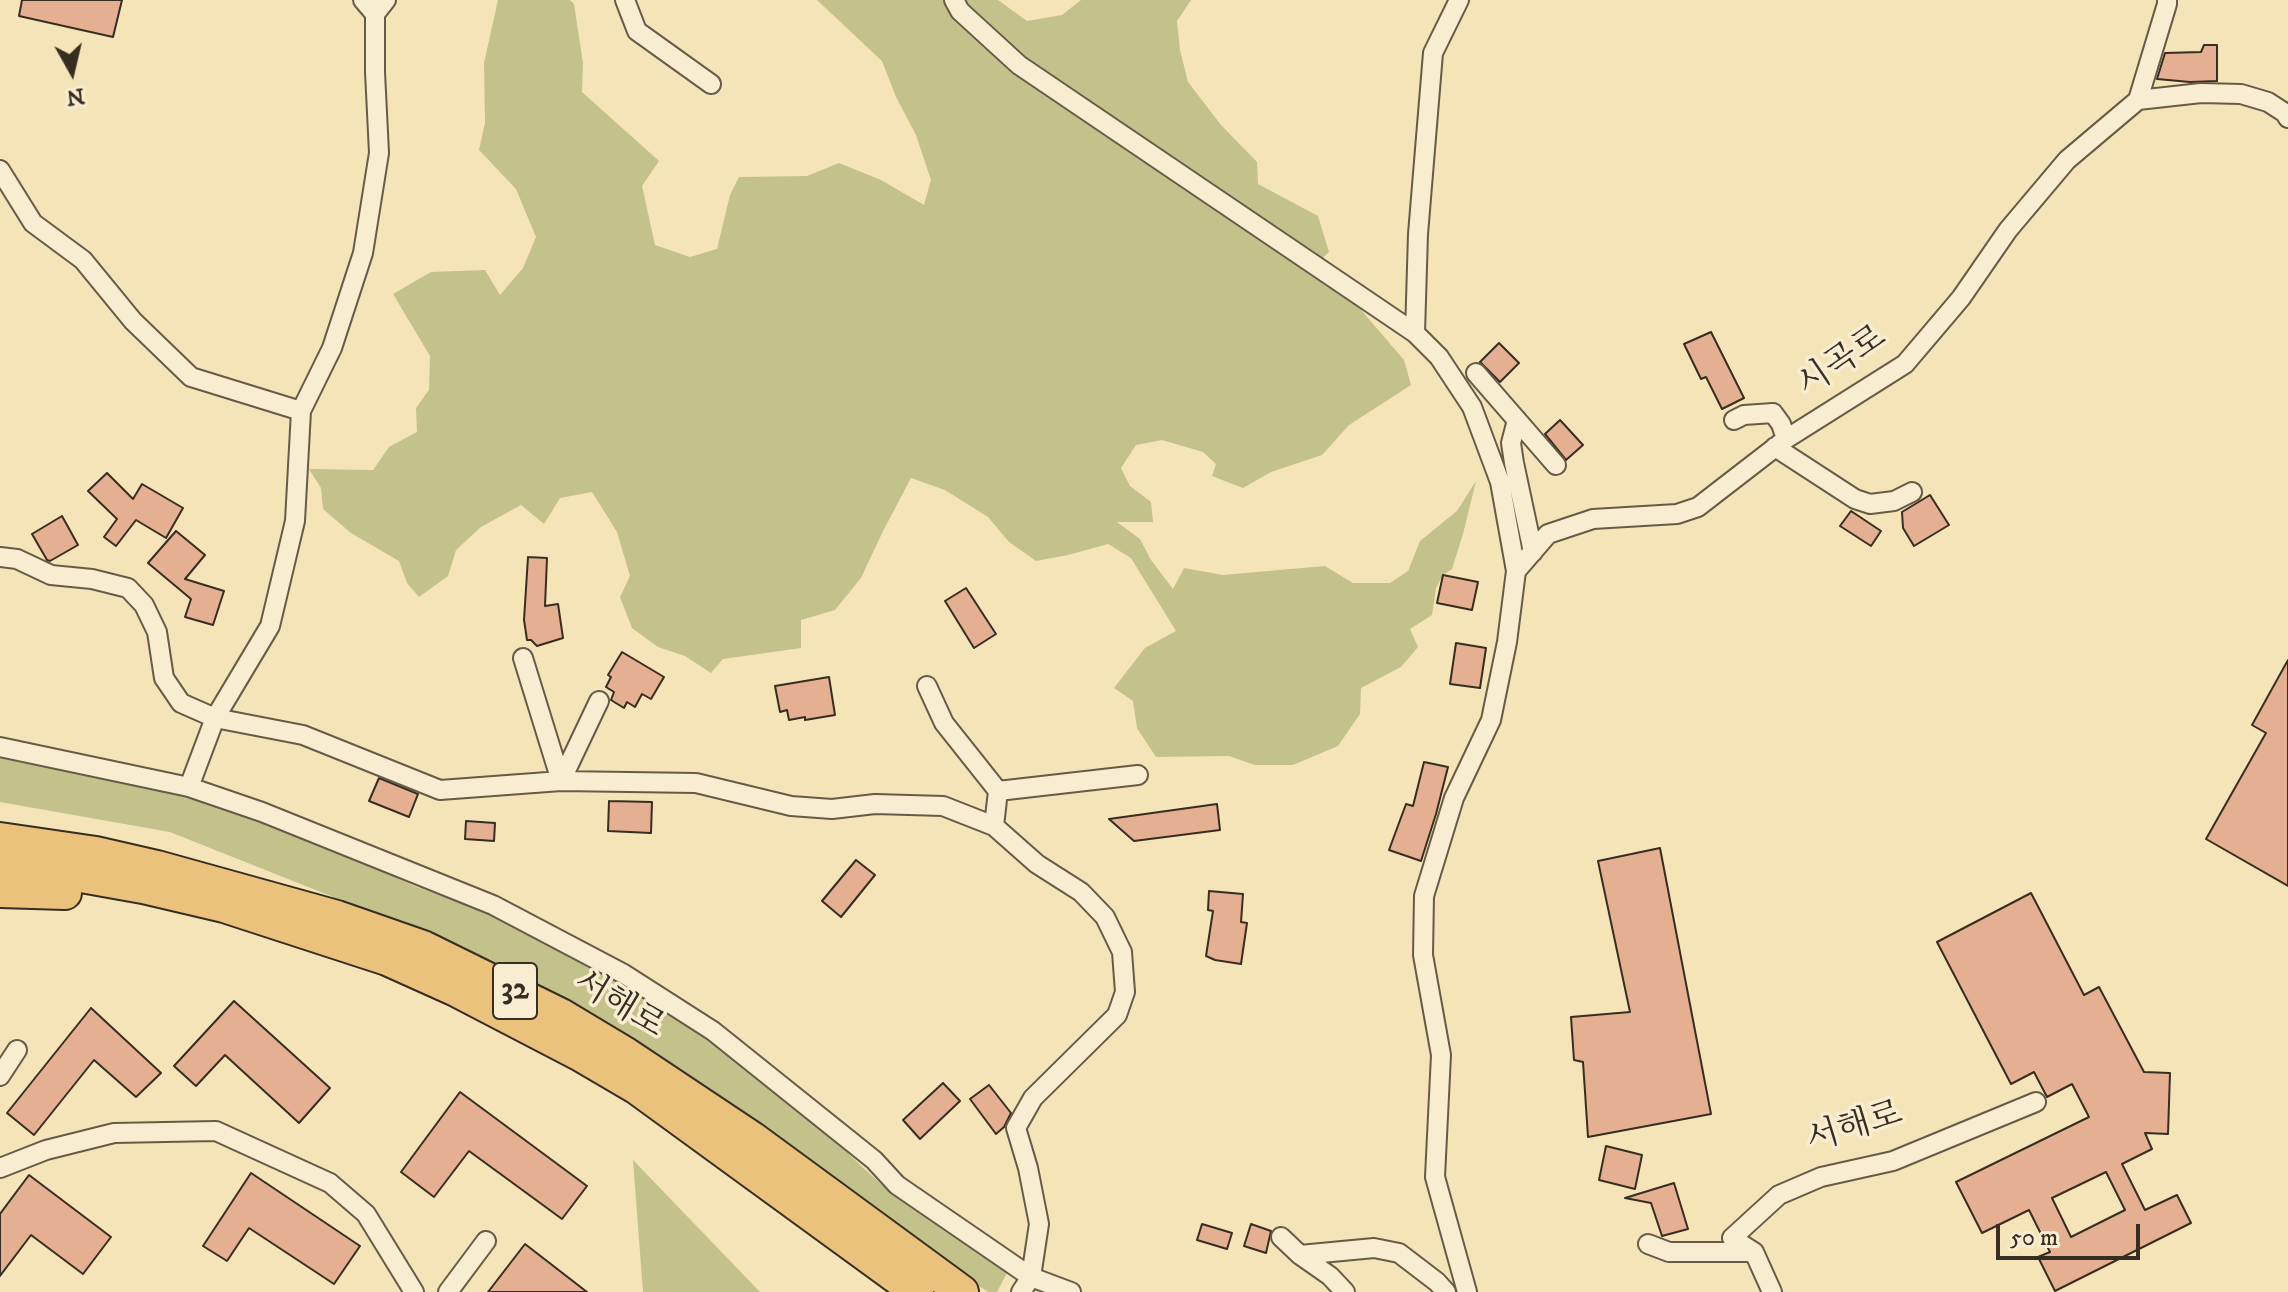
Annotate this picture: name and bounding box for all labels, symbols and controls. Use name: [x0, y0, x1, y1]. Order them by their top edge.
north arrow: [32, 32, 112, 112]
text: N: [65, 82, 86, 111]
street label: 시곡로: [1791, 319, 1895, 407]
road number: 32: [493, 963, 537, 1019]
street label: 서해로: [565, 963, 671, 1049]
street label: 서해로: [1802, 1095, 1908, 1163]
scale bar: [2000, 1208, 2144, 1258]
text: 50 m: [2010, 1223, 2058, 1253]

